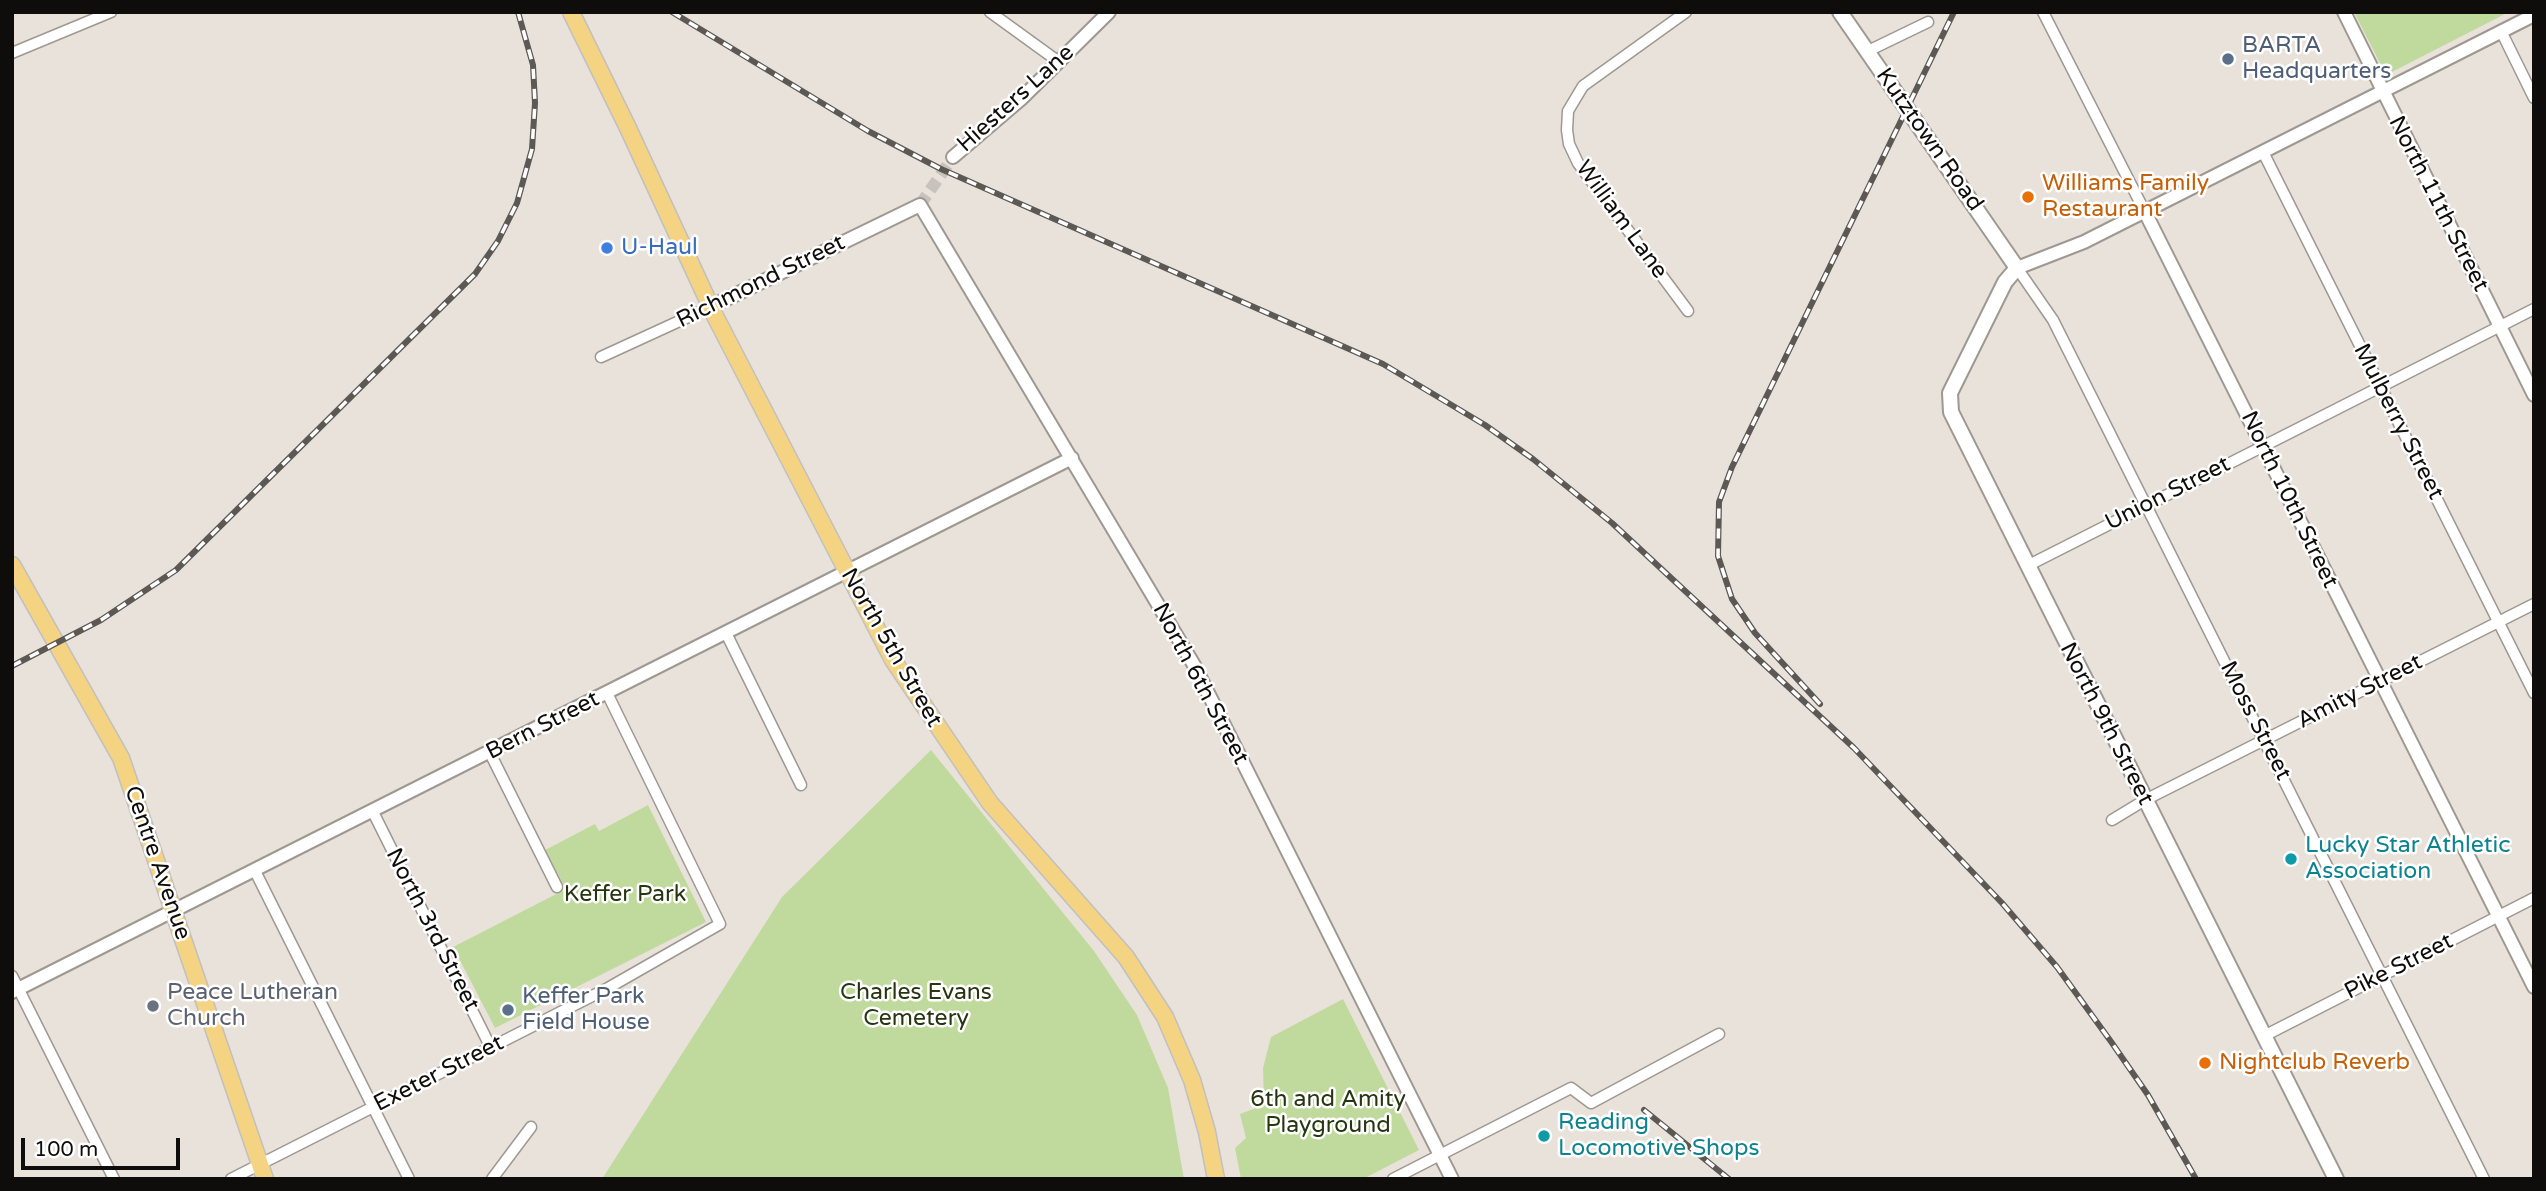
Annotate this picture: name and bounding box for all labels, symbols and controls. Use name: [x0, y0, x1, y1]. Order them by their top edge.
place label: BARTA Headquarters: [2242, 32, 2391, 86]
street label: Hiesters Lane: [952, 39, 1080, 159]
marker: BARTA Headquarters: [2220, 51, 2236, 67]
street label: Kutztown Road: [1869, 63, 1989, 217]
street label: North 11th Street: [2382, 112, 2494, 296]
street label: William Lane: [1569, 156, 1673, 284]
place label: Williams Family Restaurant: [2042, 170, 2209, 224]
marker: Williams Family Restaurant: [2020, 189, 2036, 205]
street label: Richmond Street: [672, 229, 850, 335]
place label: U-Haul: [621, 234, 698, 262]
marker: U-Haul: [599, 240, 615, 256]
street label: Mulberry Street: [2347, 340, 2449, 504]
street label: North 10th Street: [2234, 407, 2344, 593]
street label: Union Street: [2101, 451, 2235, 537]
street label: North 5th Street: [834, 564, 948, 732]
street label: North 6th Street: [1146, 599, 1254, 769]
street label: North 9th Street: [2053, 638, 2159, 810]
street label: Amity Street: [2293, 649, 2427, 735]
street label: Moss Street: [2213, 657, 2297, 785]
street label: Bern Street: [482, 686, 604, 766]
street label: Centre Avenue: [118, 782, 196, 944]
place label: Lucky Star Athletic Association: [2305, 832, 2510, 886]
street label: North 3rd Street: [379, 844, 485, 1016]
marker: Lucky Star Athletic Association: [2283, 851, 2299, 867]
park label: Keffer Park: [564, 881, 686, 909]
street label: Pike Street: [2340, 928, 2458, 1006]
place label: Peace Lutheran Church: [167, 979, 338, 1033]
park label: Charles Evans Cemetery: [840, 979, 992, 1033]
place label: Keffer Park Field House: [522, 983, 650, 1037]
marker: Peace Lutheran Church: [145, 998, 161, 1014]
marker: Keffer Park Field House: [500, 1002, 516, 1018]
street label: Exeter Street: [369, 1029, 509, 1119]
place label: Nightclub Reverb: [2219, 1049, 2410, 1077]
marker: Nightclub Reverb: [2197, 1055, 2213, 1071]
park label: 6th and Amity Playground: [1250, 1086, 1406, 1140]
place label: Reading Locomotive Shops: [1558, 1109, 1759, 1163]
scale bar: [24, 1124, 184, 1168]
marker: Reading Locomotive Shops: [1536, 1128, 1552, 1144]
text: 100 m: [34, 1137, 98, 1162]

